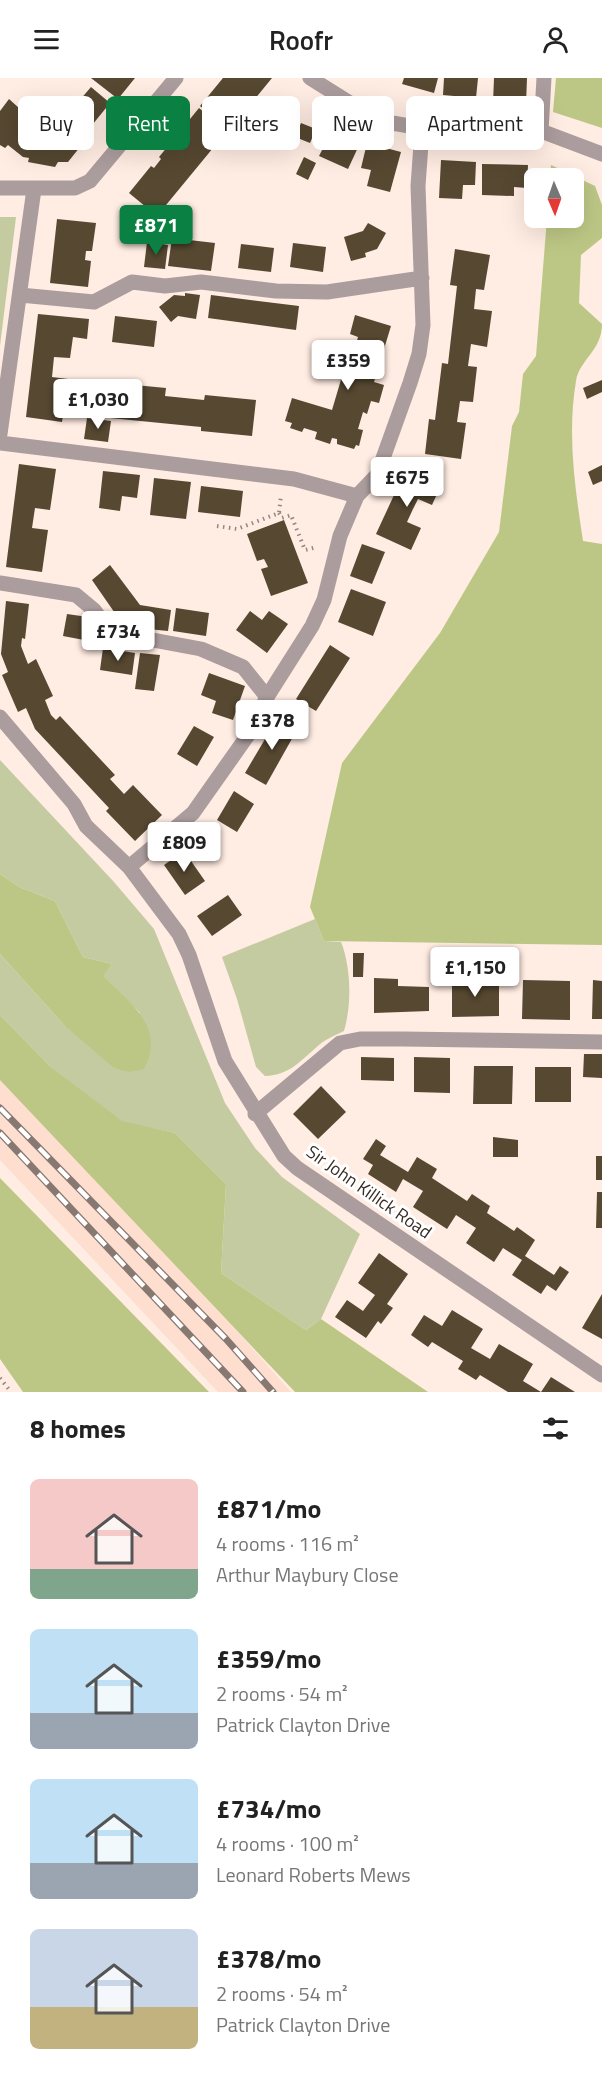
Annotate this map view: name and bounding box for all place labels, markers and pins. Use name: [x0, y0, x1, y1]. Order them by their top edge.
pin: £871: [120, 205, 192, 256]
pin: £359: [312, 340, 384, 391]
pin: £1,030: [49, 379, 147, 430]
pin: £675: [371, 457, 443, 508]
pin: £734: [82, 611, 154, 662]
pin: £378: [236, 700, 308, 751]
pin: £809: [148, 822, 220, 873]
pin: £1,150: [426, 947, 524, 998]

